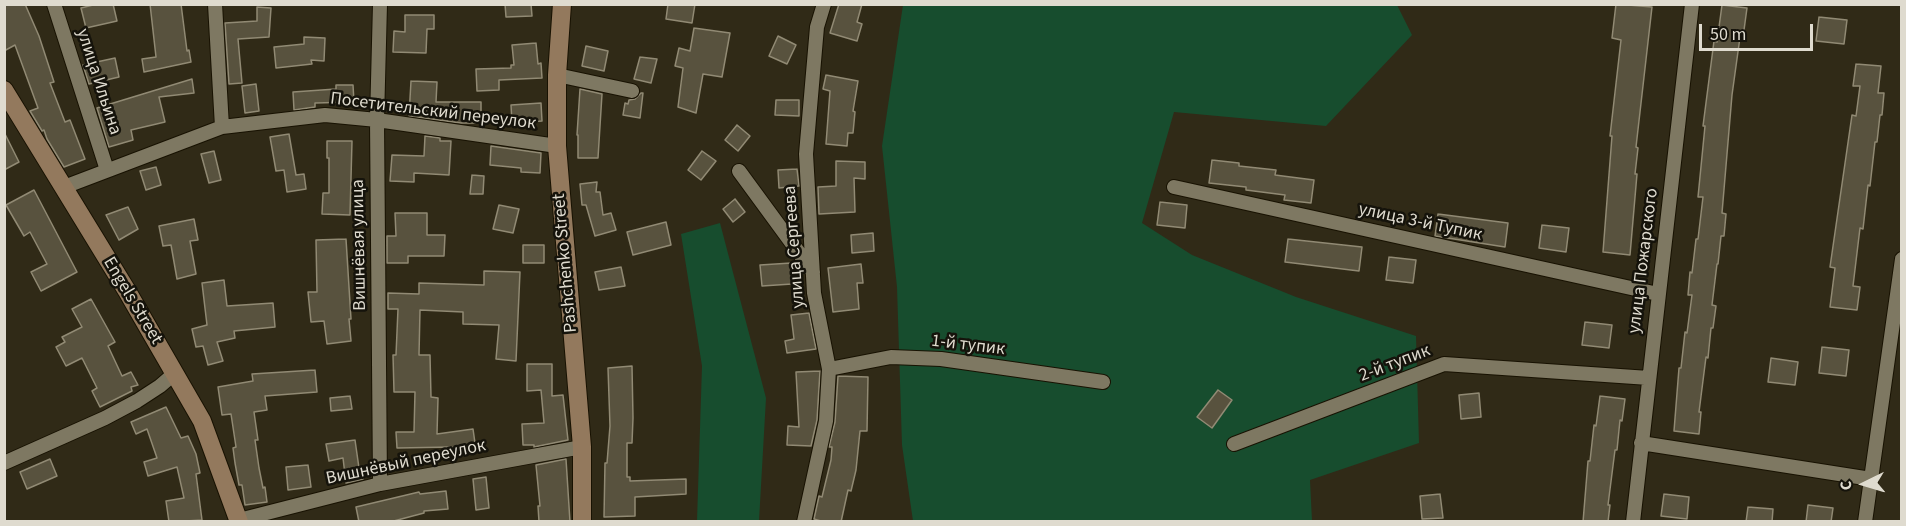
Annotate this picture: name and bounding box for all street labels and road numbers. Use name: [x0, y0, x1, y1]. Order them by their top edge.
street label: улица Ильина: [71, 26, 125, 138]
street label: Посетительский переулок: [329, 89, 537, 135]
street label: Вишнёвая улица: [348, 179, 372, 311]
street label: улица Сергеева: [780, 185, 810, 309]
street label: улица Пожарского: [1624, 187, 1664, 335]
street label: Pashchenko Street: [549, 193, 583, 333]
street label: улица 3-й Тупик: [1356, 199, 1484, 247]
street label: Engels Street: [98, 253, 166, 349]
street label: 1-й тупик: [930, 331, 1006, 361]
street label: 2-й тупик: [1357, 341, 1433, 387]
street label: Вишнёвый переулок: [324, 436, 488, 490]

